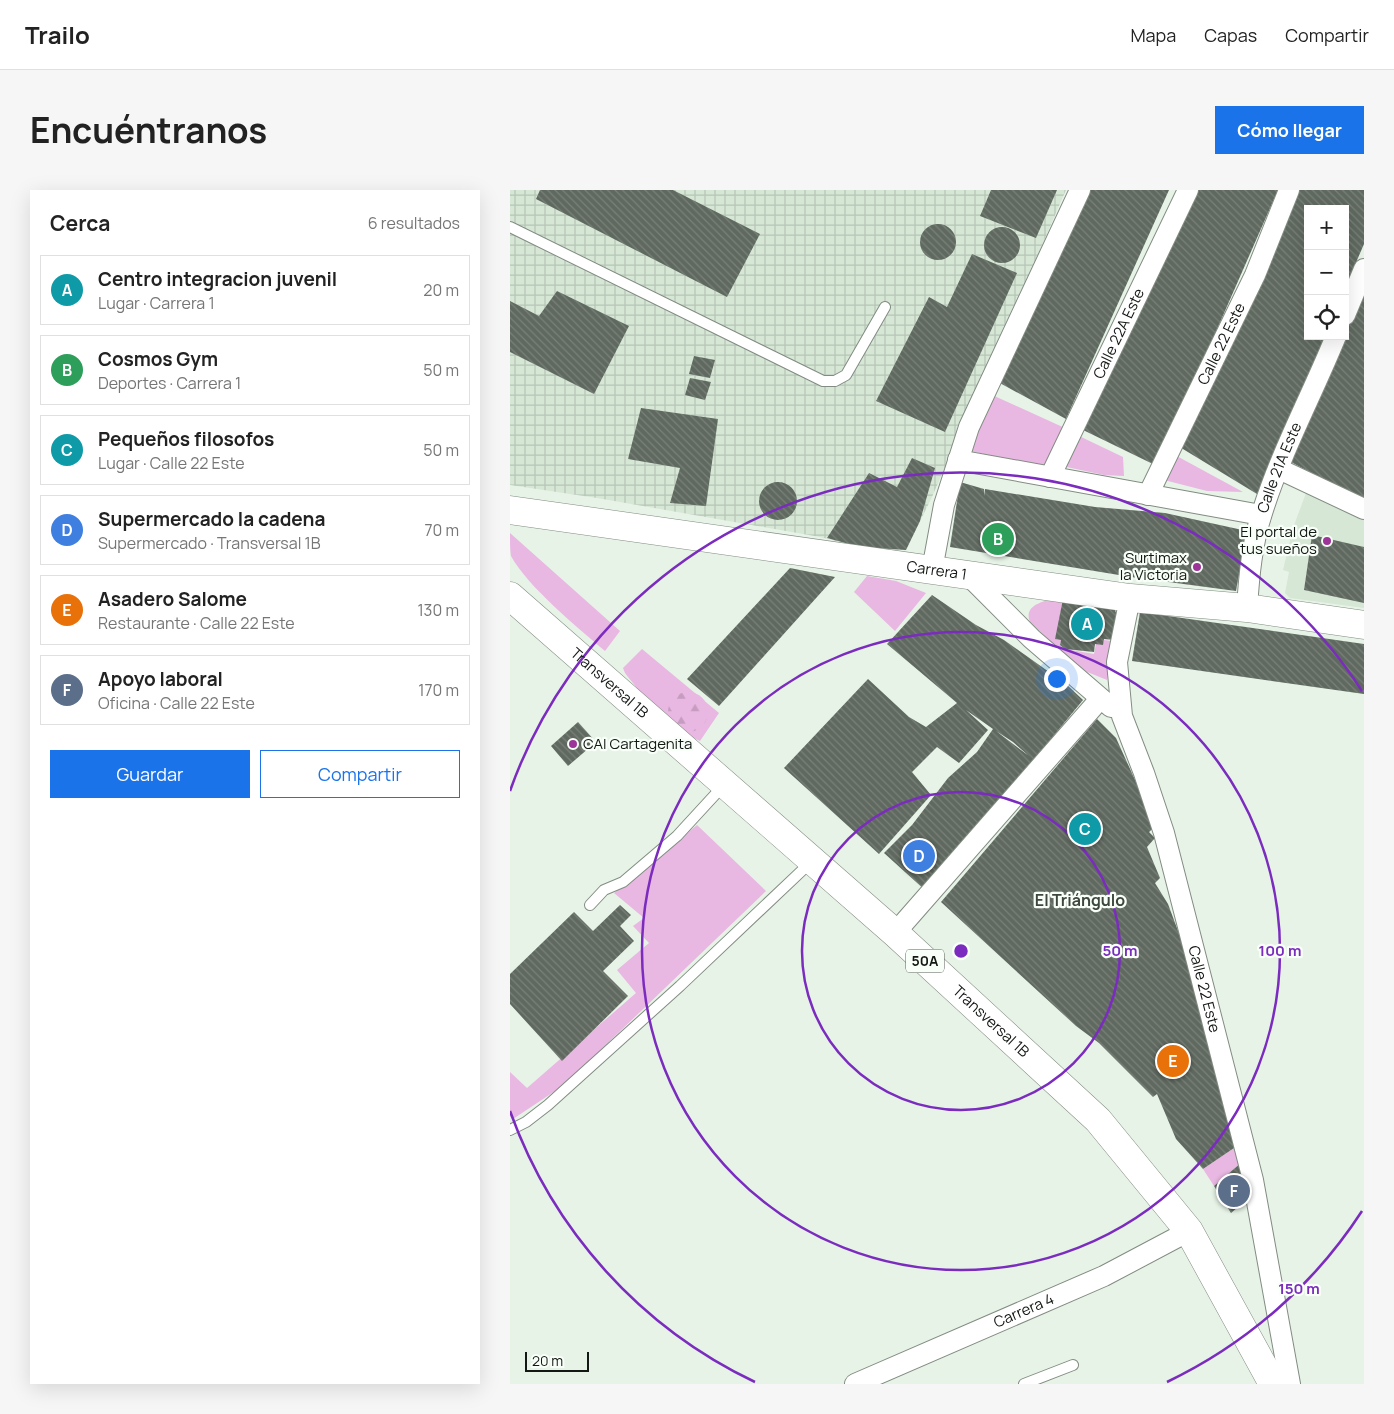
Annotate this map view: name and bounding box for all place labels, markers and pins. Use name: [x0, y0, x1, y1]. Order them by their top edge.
pin: B: [982, 520, 1014, 558]
place label: El portal de tus sueños: [1240, 521, 1317, 559]
marker: El portal de tus sueños: [1321, 535, 1333, 547]
place label: Surtimax la Victoria: [1120, 547, 1187, 585]
marker: Surtimax la Victoria: [1191, 561, 1203, 573]
pin: A: [1071, 605, 1103, 643]
place label: CAI Cartagenita: [583, 733, 692, 754]
marker: CAI Cartagenita: [567, 738, 579, 750]
pin: C: [1069, 810, 1101, 848]
pin: D: [903, 837, 935, 875]
centre of rings: [952, 942, 970, 960]
pin: E: [1157, 1042, 1189, 1080]
pin: F: [1218, 1172, 1250, 1210]

